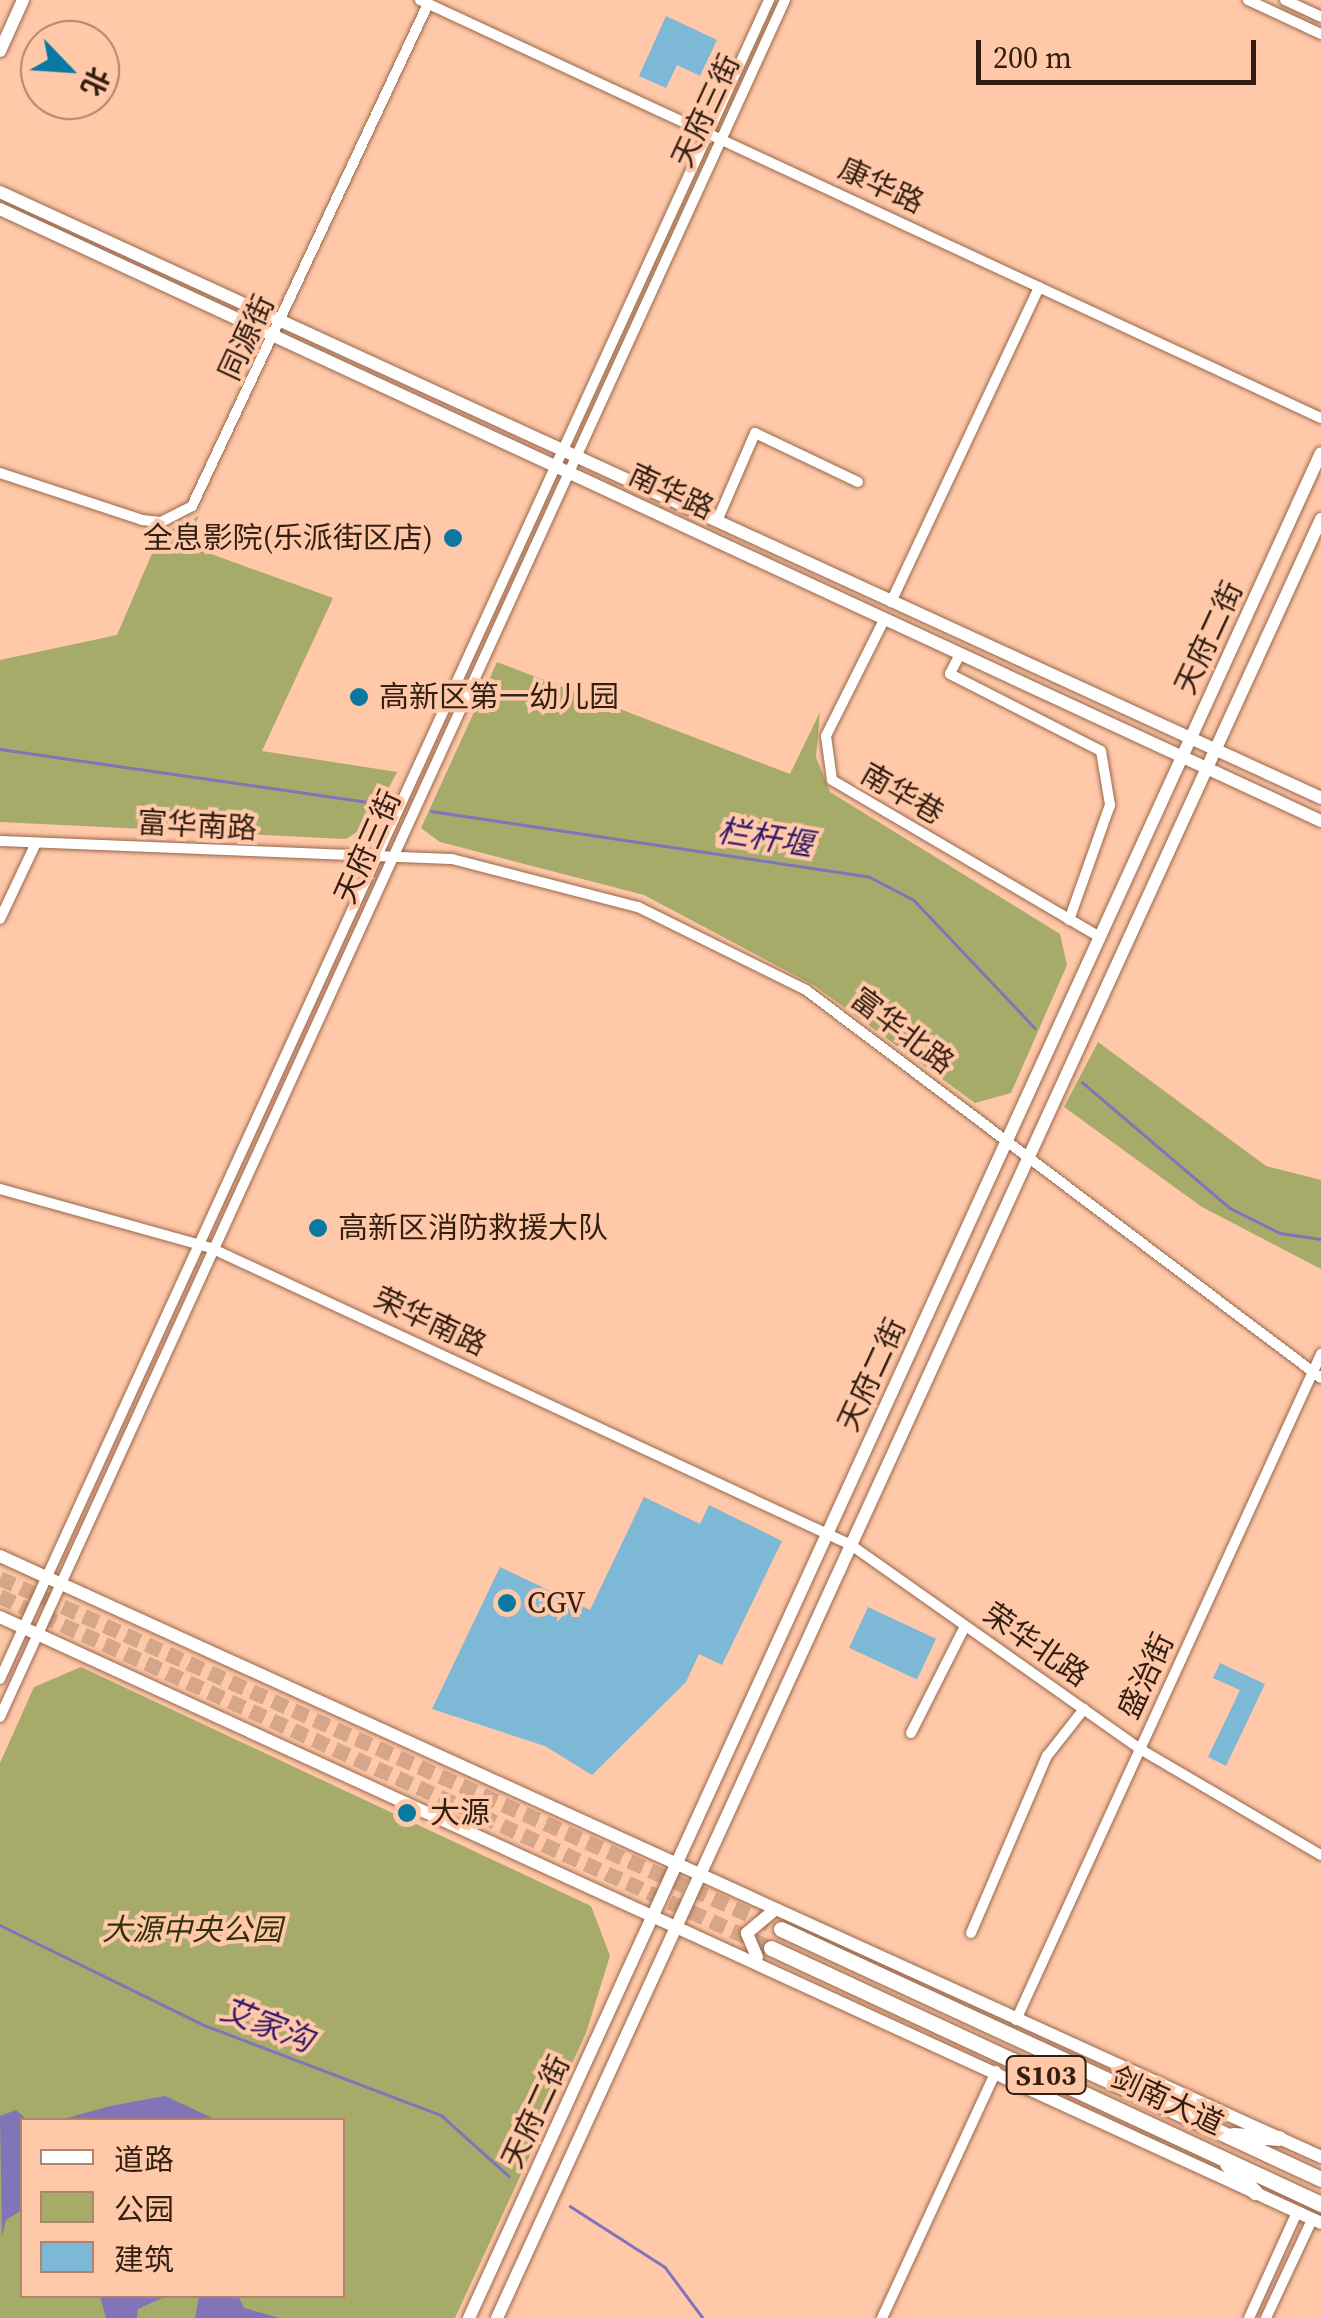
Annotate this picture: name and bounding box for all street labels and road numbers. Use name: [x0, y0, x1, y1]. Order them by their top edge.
street label: 天府三街: [664, 49, 748, 173]
street label: 康华路: [833, 151, 929, 221]
street label: 同源街: [212, 290, 282, 386]
street label: 南华路: [623, 457, 719, 527]
street label: 天府二街: [1167, 576, 1251, 700]
street label: 南华巷: [854, 756, 950, 832]
street label: 天府三街: [327, 785, 409, 909]
street label: 富华南路: [136, 805, 258, 847]
street label: 富华北路: [843, 981, 961, 1081]
street label: 荣华南路: [368, 1280, 492, 1364]
street label: 天府二街: [830, 1313, 914, 1437]
street label: 荣华北路: [977, 1596, 1095, 1694]
street label: 盛治街: [1111, 1628, 1181, 1724]
street label: 天府二街: [494, 2050, 578, 2174]
road number: S103: [1004, 2052, 1088, 2098]
street label: 剑南大道: [1105, 2059, 1229, 2143]

